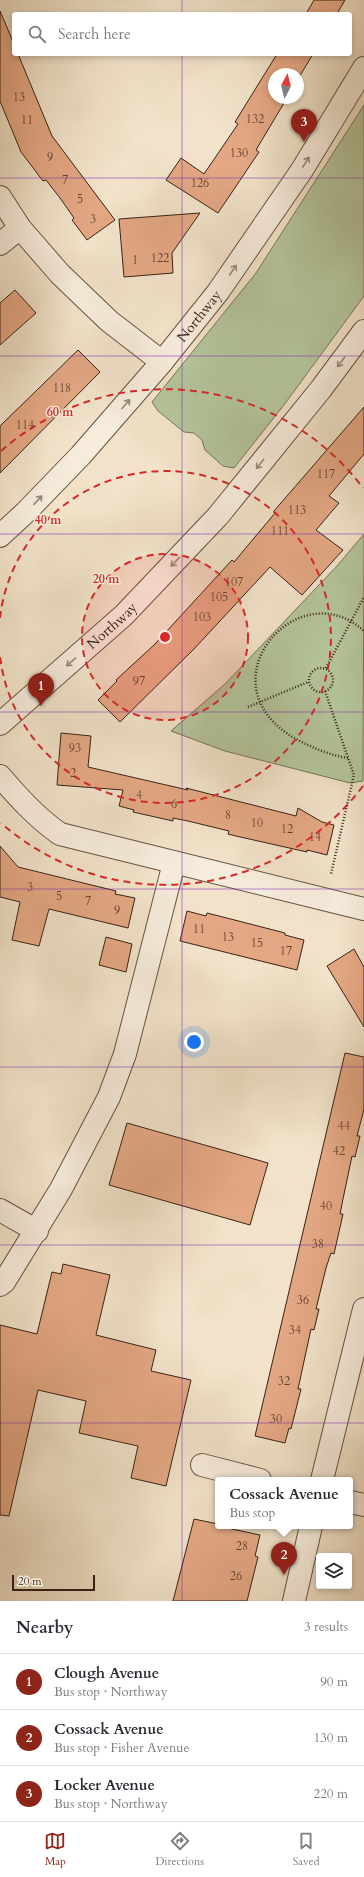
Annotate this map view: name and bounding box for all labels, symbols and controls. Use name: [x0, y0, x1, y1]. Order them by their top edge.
search box: [12, 12, 352, 56]
icon: search: [26, 23, 48, 45]
text: Search here: [58, 24, 131, 44]
north arrow: [268, 68, 304, 104]
house number: 13: [13, 89, 25, 105]
pin: 3: [291, 109, 317, 142]
house number: 132: [246, 111, 264, 127]
house number: 11: [21, 112, 33, 128]
house number: 130: [230, 145, 248, 161]
house number: 9: [47, 149, 53, 165]
one-way arrow: [303, 156, 311, 168]
house number: 7: [62, 172, 68, 188]
house number: 126: [191, 175, 209, 191]
house number: 5: [77, 191, 83, 207]
house number: 3: [90, 211, 96, 227]
house number: 122: [151, 250, 169, 266]
house number: 1: [132, 252, 138, 268]
one-way arrow: [229, 264, 238, 275]
street label: Northway: [172, 285, 226, 346]
one-way arrow: [337, 357, 345, 368]
house number: 118: [53, 380, 71, 396]
one-way arrow: [121, 399, 130, 409]
text: 60 m: [47, 404, 74, 420]
house number: 114: [16, 417, 34, 433]
one-way arrow: [256, 459, 265, 470]
house number: 117: [317, 466, 335, 482]
one-way arrow: [33, 495, 43, 505]
house number: 113: [288, 502, 306, 518]
text: 40 m: [35, 512, 62, 528]
house number: 111: [271, 523, 289, 539]
one-way arrow: [170, 557, 179, 567]
text: 20 m: [93, 571, 120, 587]
house number: 107: [225, 574, 243, 590]
house number: 105: [210, 589, 228, 605]
street label: Northway: [83, 597, 141, 653]
house number: 103: [193, 609, 211, 625]
centre of rings: [158, 630, 172, 644]
one-way arrow: [66, 657, 76, 666]
pin: 1: [28, 673, 54, 706]
house number: 97: [133, 673, 145, 689]
house number: 93: [69, 740, 81, 756]
house number: 2: [70, 765, 76, 781]
house number: 4: [136, 787, 142, 803]
house number: 6: [171, 796, 177, 812]
house number: 8: [225, 807, 231, 823]
house number: 10: [251, 815, 263, 831]
house number: 12: [281, 821, 293, 837]
house number: 14: [309, 829, 321, 845]
house number: 3: [27, 879, 33, 895]
house number: 5: [56, 888, 62, 904]
house number: 7: [85, 893, 91, 909]
house number: 9: [114, 902, 120, 918]
house number: 11: [193, 921, 205, 937]
house number: 13: [222, 929, 234, 945]
house number: 15: [251, 935, 263, 951]
house number: 17: [280, 943, 292, 959]
your location: [184, 1032, 204, 1052]
house number: 44: [338, 1118, 350, 1134]
house number: 42: [333, 1143, 345, 1159]
house number: 40: [320, 1198, 332, 1214]
house number: 38: [312, 1236, 324, 1252]
house number: 36: [297, 1292, 309, 1308]
house number: 34: [289, 1322, 301, 1338]
house number: 32: [278, 1373, 290, 1389]
house number: 30: [270, 1411, 282, 1427]
popup: [215, 1477, 353, 1529]
text: Cossack Avenue: [229, 1484, 339, 1504]
text: Bus stop: [229, 1504, 275, 1522]
house number: 28: [236, 1538, 248, 1554]
pin: 2: [271, 1542, 297, 1575]
map controls: [316, 1553, 352, 1589]
button: layers: [316, 1553, 352, 1589]
house number: 26: [230, 1568, 242, 1584]
scale bar: [12, 1573, 95, 1592]
text: 20 m: [18, 1574, 42, 1589]
text: Nearby: [16, 1616, 73, 1639]
text: 3 results: [304, 1618, 348, 1636]
text: Clough Avenue: [54, 1663, 159, 1683]
text: 1: [26, 1673, 32, 1691]
text: 90 m: [320, 1673, 348, 1691]
text: Bus stop · Northway: [54, 1683, 168, 1701]
text: Cossack Avenue: [54, 1719, 164, 1739]
text: 2: [26, 1729, 32, 1747]
text: 130 m: [314, 1729, 348, 1747]
text: Bus stop · Fisher Avenue: [54, 1739, 189, 1757]
text: Locker Avenue: [54, 1775, 155, 1795]
text: 3: [26, 1785, 32, 1803]
text: 220 m: [314, 1785, 348, 1803]
text: Bus stop · Northway: [54, 1795, 168, 1813]
tab: Map: [44, 1830, 66, 1869]
tab: Directions: [155, 1830, 204, 1869]
tab: Saved: [293, 1830, 320, 1869]

